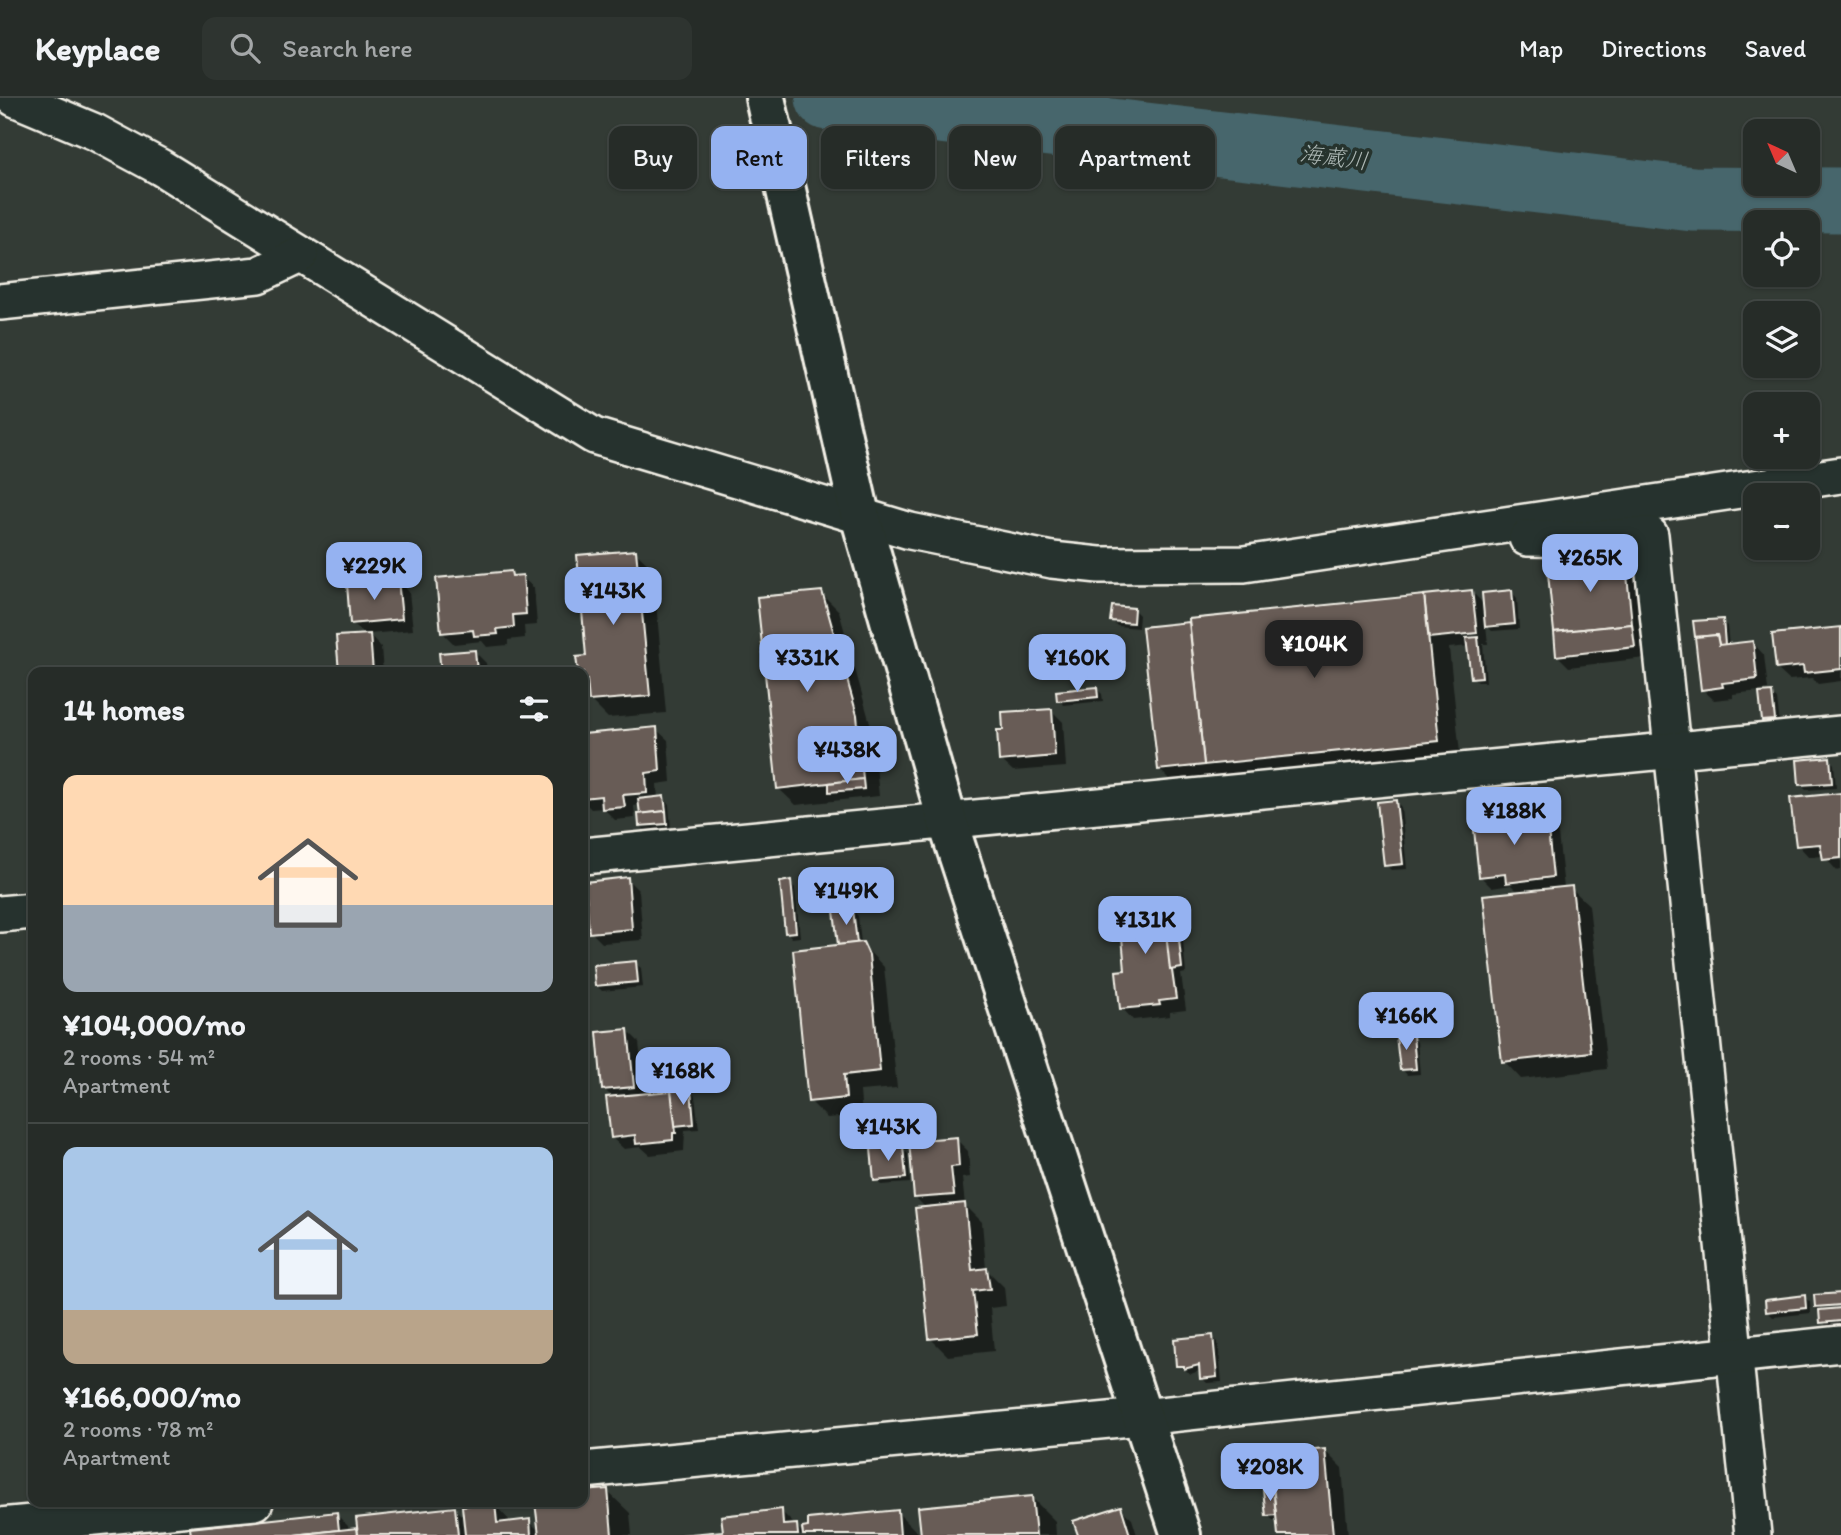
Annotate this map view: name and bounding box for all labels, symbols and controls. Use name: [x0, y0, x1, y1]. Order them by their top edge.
search box: [202, 17, 692, 80]
text: Keyplace: [35, 29, 160, 68]
icon: search: [226, 29, 264, 67]
text: Search here: [282, 32, 413, 64]
text: Map: [1519, 34, 1563, 63]
text: Directions: [1601, 34, 1707, 63]
text: Saved: [1745, 34, 1806, 63]
north arrow: [1743, 119, 1820, 196]
map controls: [1743, 119, 1820, 560]
chip: Buy: [609, 126, 697, 189]
chip: Rent: [711, 126, 807, 189]
chip: Filters: [821, 126, 935, 189]
chip: New: [949, 126, 1041, 189]
chip: Apartment: [1055, 126, 1215, 189]
water label: 海蔵川: [1298, 139, 1370, 175]
button: locate: [1743, 210, 1820, 287]
button: layers: [1743, 301, 1820, 378]
button: +: [1743, 392, 1820, 469]
button: −: [1743, 483, 1820, 560]
pin: ¥265K: [1541, 534, 1639, 594]
pin: ¥229K: [325, 542, 423, 602]
text: ¥265K: [1558, 543, 1622, 571]
text: ¥229K: [342, 551, 406, 579]
pin: ¥143K: [564, 568, 662, 627]
text: ¥143K: [581, 576, 645, 604]
pin: ¥104K: [1265, 620, 1363, 680]
text: ¥104K: [1281, 629, 1347, 657]
pin: ¥331K: [758, 634, 856, 694]
pin: ¥160K: [1028, 634, 1126, 694]
text: ¥331K: [775, 643, 839, 671]
text: ¥160K: [1045, 643, 1109, 671]
icon: filters: [515, 690, 553, 728]
text: 14 homes: [63, 691, 185, 728]
pin: ¥438K: [798, 726, 896, 786]
text: ¥438K: [814, 735, 880, 763]
pin: ¥188K: [1465, 788, 1563, 847]
text: ¥188K: [1482, 796, 1546, 824]
icon: home: [245, 820, 371, 946]
pin: ¥149K: [797, 868, 895, 927]
text: ¥149K: [814, 876, 878, 904]
pin: ¥131K: [1096, 896, 1194, 956]
text: ¥131K: [1114, 905, 1176, 933]
pin: ¥166K: [1357, 992, 1455, 1052]
text: ¥166K: [1375, 1001, 1437, 1029]
text: ¥104,000/mo: [63, 1006, 246, 1043]
text: 2 rooms · 54 m²: [63, 1043, 215, 1071]
pin: ¥168K: [634, 1048, 732, 1107]
text: ¥168K: [651, 1056, 715, 1084]
text: Apartment: [63, 1071, 170, 1099]
pin: ¥143K: [839, 1104, 937, 1163]
text: ¥143K: [856, 1112, 920, 1140]
icon: home: [245, 1192, 371, 1318]
text: ¥166,000/mo: [63, 1378, 241, 1415]
text: 2 rooms · 78 m²: [63, 1415, 213, 1443]
text: Apartment: [63, 1443, 170, 1471]
pin: ¥208K: [1221, 1444, 1319, 1503]
text: ¥208K: [1237, 1452, 1303, 1480]

